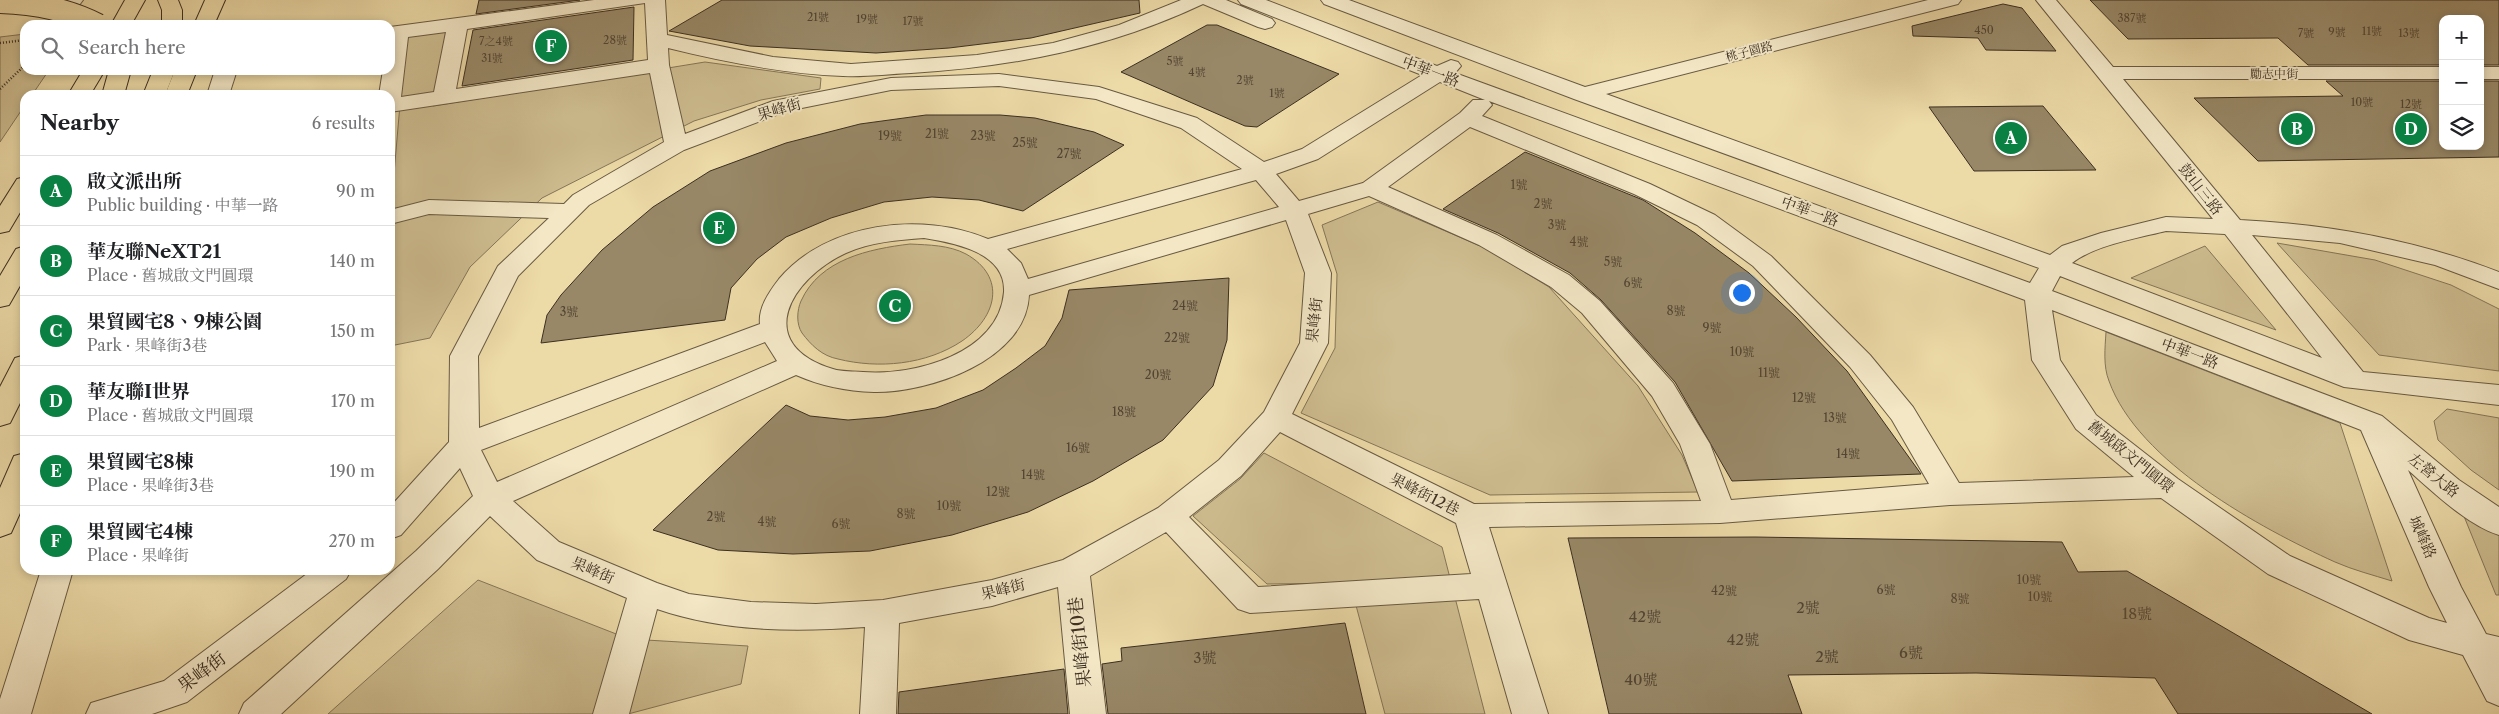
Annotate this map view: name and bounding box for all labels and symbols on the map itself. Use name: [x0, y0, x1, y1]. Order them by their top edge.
house number: 21號: [807, 10, 829, 24]
house number: 387號: [2118, 11, 2147, 25]
house number: 19號: [856, 12, 878, 26]
house number: 17號: [902, 14, 924, 28]
house number: 450: [1974, 23, 1994, 37]
house number: 11號: [2362, 24, 2382, 38]
house number: 9號: [2328, 25, 2346, 39]
house number: 7號: [2298, 26, 2314, 40]
house number: 13號: [2398, 26, 2420, 40]
pin: F: [535, 27, 567, 65]
house number: 28號: [603, 33, 627, 47]
house number: 7之4號: [479, 34, 513, 48]
street label: 桃子園路: [1724, 38, 1774, 64]
house number: 31號: [481, 51, 503, 65]
street label: 中華一路: [1400, 51, 1462, 91]
house number: 5號: [1167, 54, 1183, 68]
house number: 4號: [1188, 65, 1206, 79]
street label: 勵志中街: [2250, 66, 2299, 81]
house number: 2號: [1236, 73, 1254, 87]
house number: 1號: [1269, 86, 1285, 100]
street label: 果峰街: [755, 94, 803, 124]
house number: 10號: [2351, 95, 2373, 109]
house number: 12號: [2400, 97, 2422, 111]
pin: B: [2281, 110, 2313, 148]
pin: D: [2395, 110, 2427, 148]
pin: A: [1995, 119, 2027, 157]
house number: 21號: [925, 126, 949, 141]
house number: 19號: [878, 128, 902, 143]
house number: 23號: [970, 128, 996, 143]
house number: 25號: [1012, 135, 1038, 150]
house number: 27號: [1057, 146, 1081, 161]
street label: 鼓山三路: [2175, 160, 2227, 218]
house number: 1號: [1510, 177, 1528, 192]
street label: 中華一路: [1779, 192, 1841, 230]
house number: 2號: [1534, 196, 1552, 211]
pin: E: [703, 209, 735, 247]
house number: 3號: [1548, 217, 1566, 232]
house number: 4號: [1570, 234, 1588, 249]
house number: 5號: [1604, 254, 1622, 269]
house number: 6號: [1623, 275, 1643, 290]
your location: [1729, 280, 1755, 306]
pin: C: [879, 287, 911, 325]
street label: 果峰街: [1302, 297, 1326, 343]
house number: 24號: [1172, 298, 1198, 313]
house number: 8號: [1666, 303, 1686, 318]
house number: 3號: [560, 304, 578, 319]
house number: 9號: [1702, 320, 1722, 335]
house number: 22號: [1164, 330, 1190, 345]
street label: 中華一路: [2159, 333, 2221, 373]
house number: 10號: [1730, 344, 1754, 359]
house number: 11號: [1758, 365, 1780, 380]
house number: 20號: [1145, 367, 1171, 382]
house number: 12號: [1792, 390, 1816, 405]
house number: 18號: [1112, 404, 1136, 419]
house number: 13號: [1823, 410, 1847, 425]
street label: 舊城啟文門圓環: [2084, 416, 2178, 496]
house number: 16號: [1066, 440, 1090, 455]
house number: 14號: [1836, 446, 1860, 461]
street label: 左營大路: [2405, 449, 2463, 501]
house number: 14號: [1021, 467, 1045, 482]
street label: 果峰街12巷: [1387, 469, 1463, 519]
house number: 12號: [986, 484, 1010, 499]
house number: 10號: [937, 498, 961, 513]
house number: 8號: [896, 506, 916, 521]
house number: 2號: [707, 509, 725, 524]
street label: 城峰路: [2405, 513, 2441, 561]
house number: 4號: [758, 514, 776, 529]
house number: 6號: [831, 516, 851, 531]
street label: 果峰街: [569, 552, 617, 588]
house number: 10號: [2017, 572, 2041, 587]
street label: 果峰街: [979, 574, 1027, 604]
house number: 6號: [1876, 582, 1896, 597]
house number: 42號: [1711, 583, 1737, 598]
house number: 10號: [2028, 589, 2052, 604]
house number: 8號: [1950, 591, 1970, 606]
street label: 果峰街10巷: [1064, 596, 1096, 688]
house number: 2號: [1796, 598, 1820, 617]
house number: 18號: [2122, 604, 2152, 623]
house number: 42號: [1629, 607, 1661, 626]
house number: 42號: [1727, 630, 1759, 649]
house number: 6號: [1899, 643, 1923, 662]
street label: 果峰街: [174, 647, 230, 697]
house number: 2號: [1815, 647, 1839, 666]
house number: 3號: [1193, 648, 1217, 667]
house number: 40號: [1624, 670, 1658, 689]

